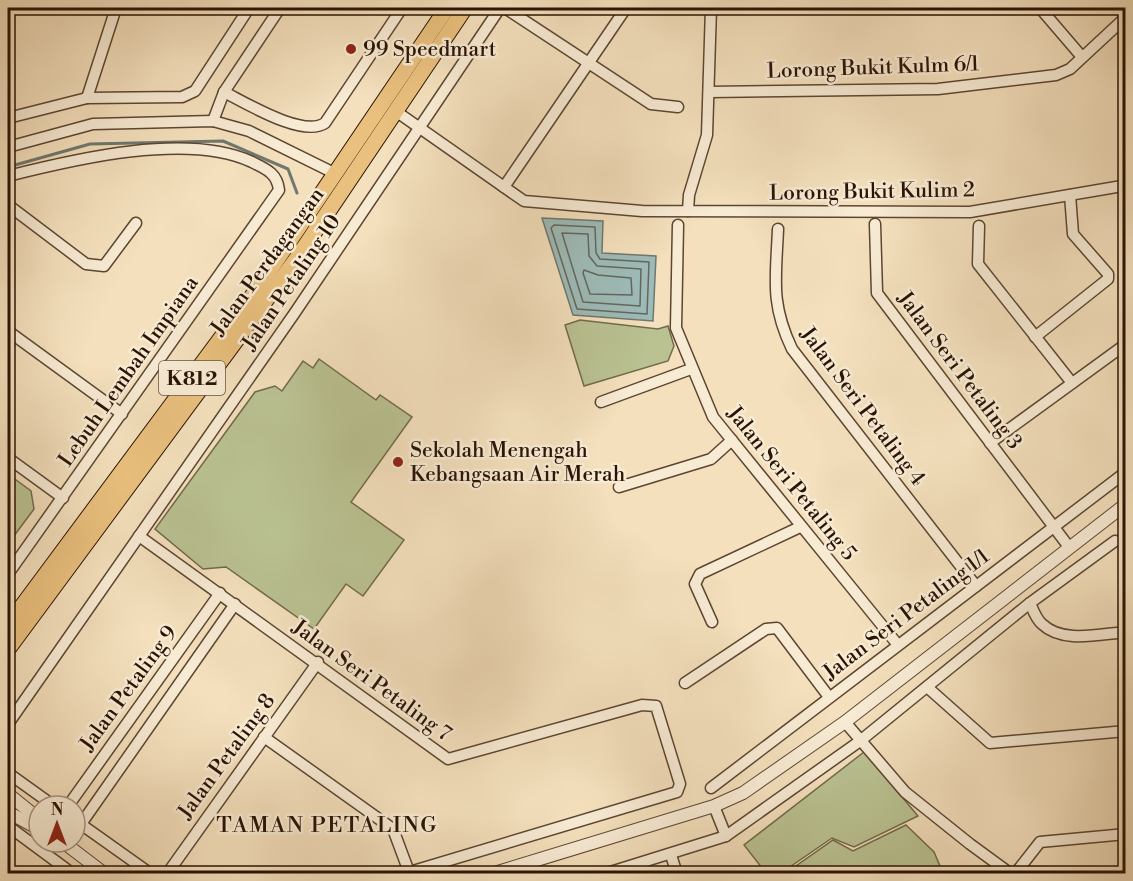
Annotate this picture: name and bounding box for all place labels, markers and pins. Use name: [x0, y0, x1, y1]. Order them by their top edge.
place label: 99 Speedmart: [363, 37, 497, 63]
marker: 99 Speedmart: [344, 42, 358, 56]
place label: Sekolah Menengah Kebangsaan Air Merah: [410, 438, 626, 488]
marker: Sekolah Menengah Kebangsaan Air Merah: [391, 455, 405, 469]

